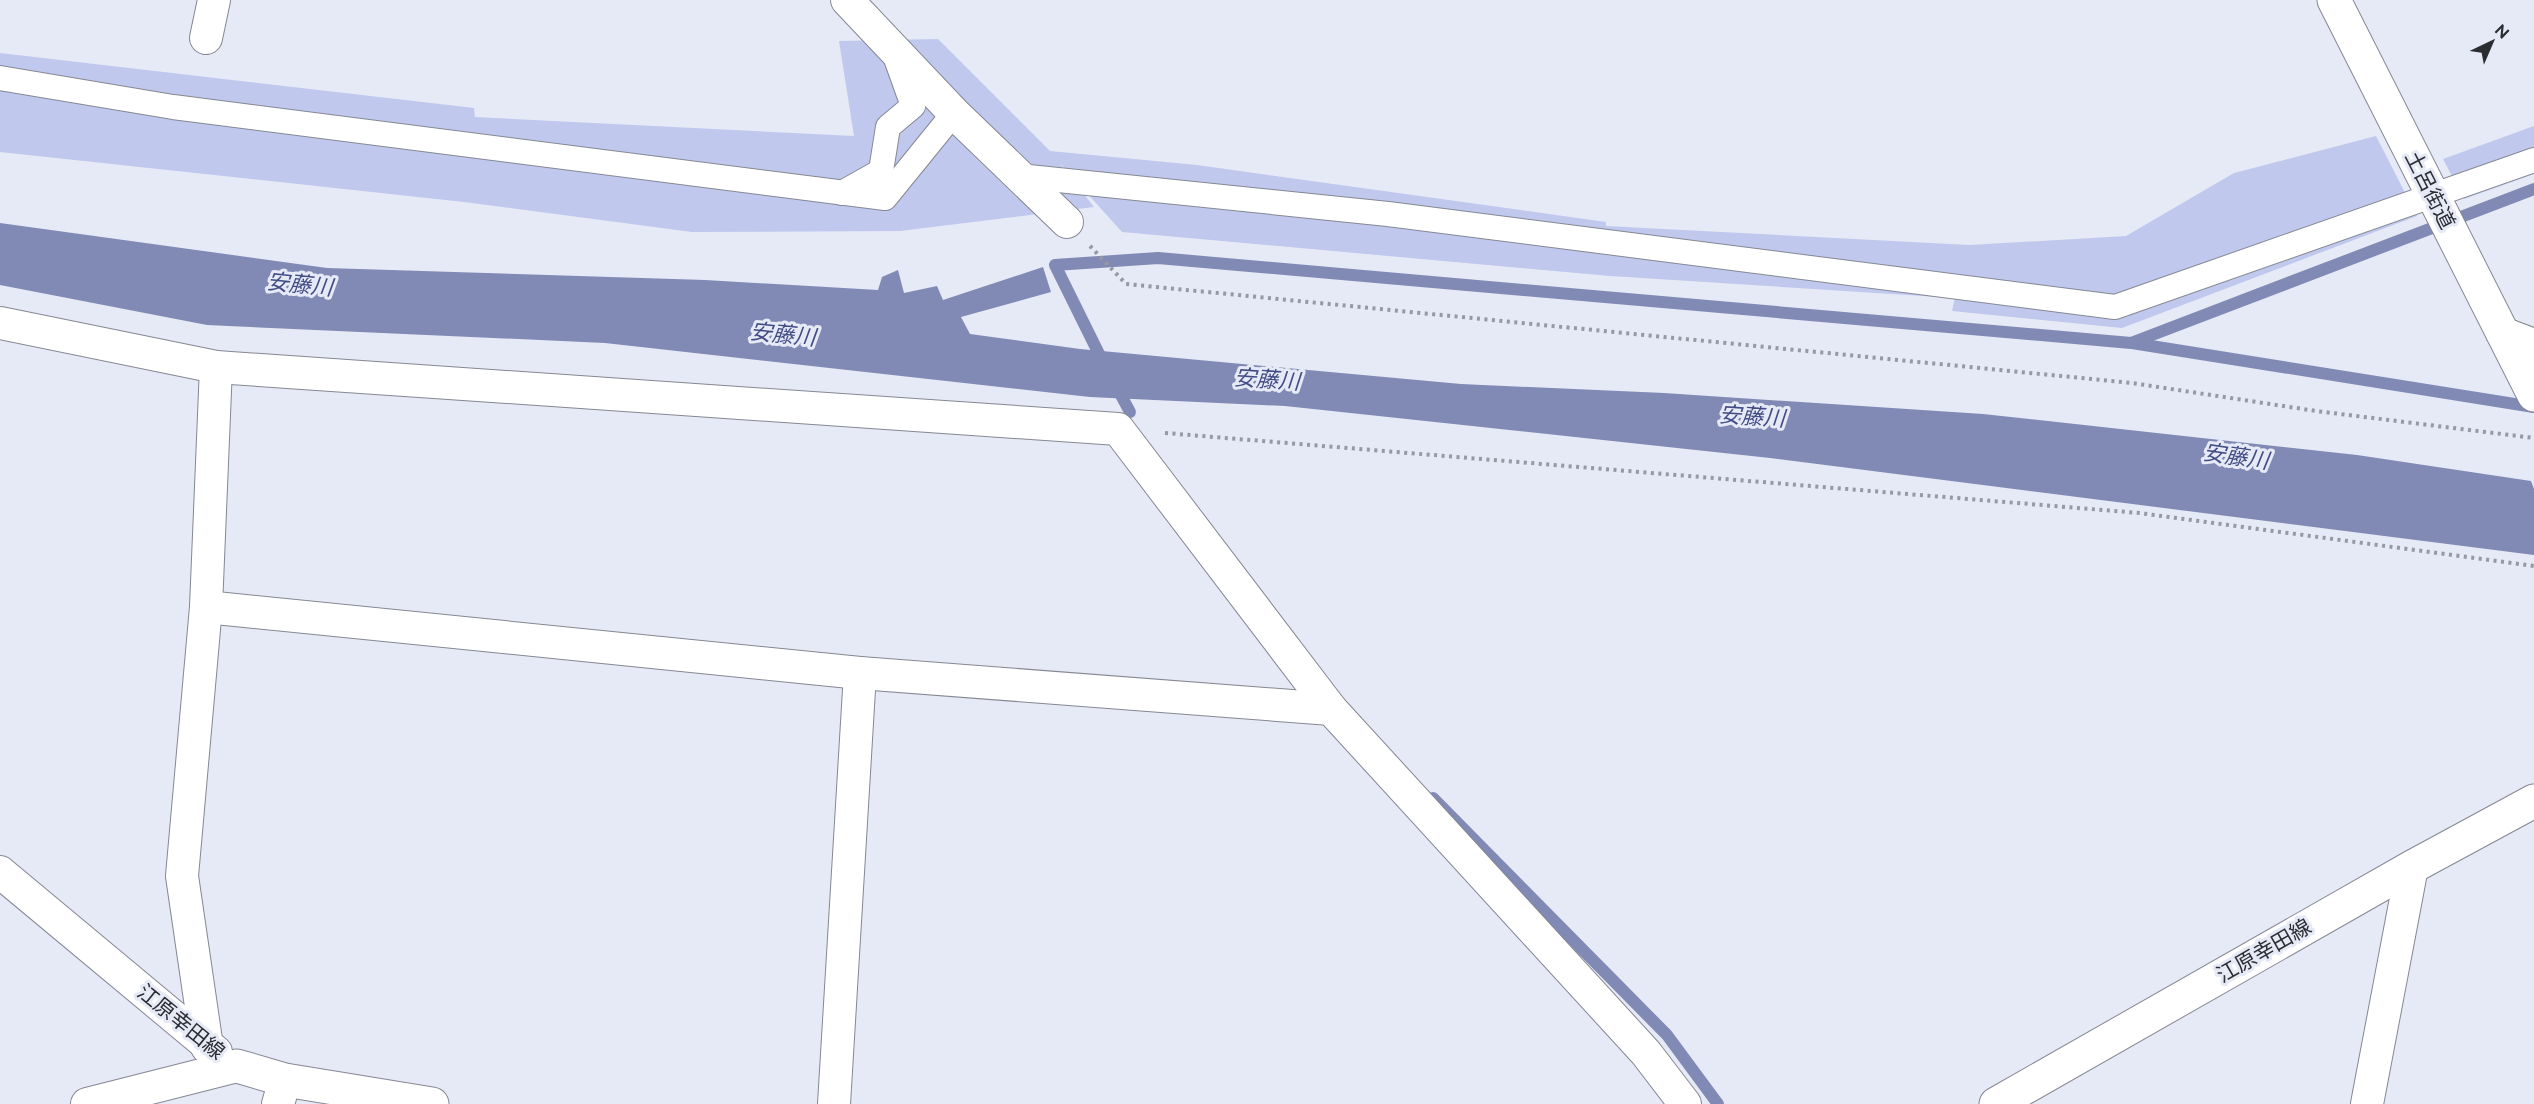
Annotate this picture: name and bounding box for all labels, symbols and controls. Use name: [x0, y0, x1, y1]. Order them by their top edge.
north arrow: [2462, 12, 2522, 72]
text: N: [2491, 20, 2513, 43]
street label: 土呂街道: [2400, 147, 2461, 233]
water label: 安藤川: [266, 268, 336, 301]
water label: 安藤川: [749, 318, 819, 351]
water label: 安藤川: [1233, 364, 1303, 394]
water label: 安藤川: [1718, 401, 1788, 431]
water label: 安藤川: [2202, 439, 2272, 474]
street label: 江原幸田線: [2212, 913, 2315, 988]
street label: 江原幸田線: [133, 979, 230, 1064]

